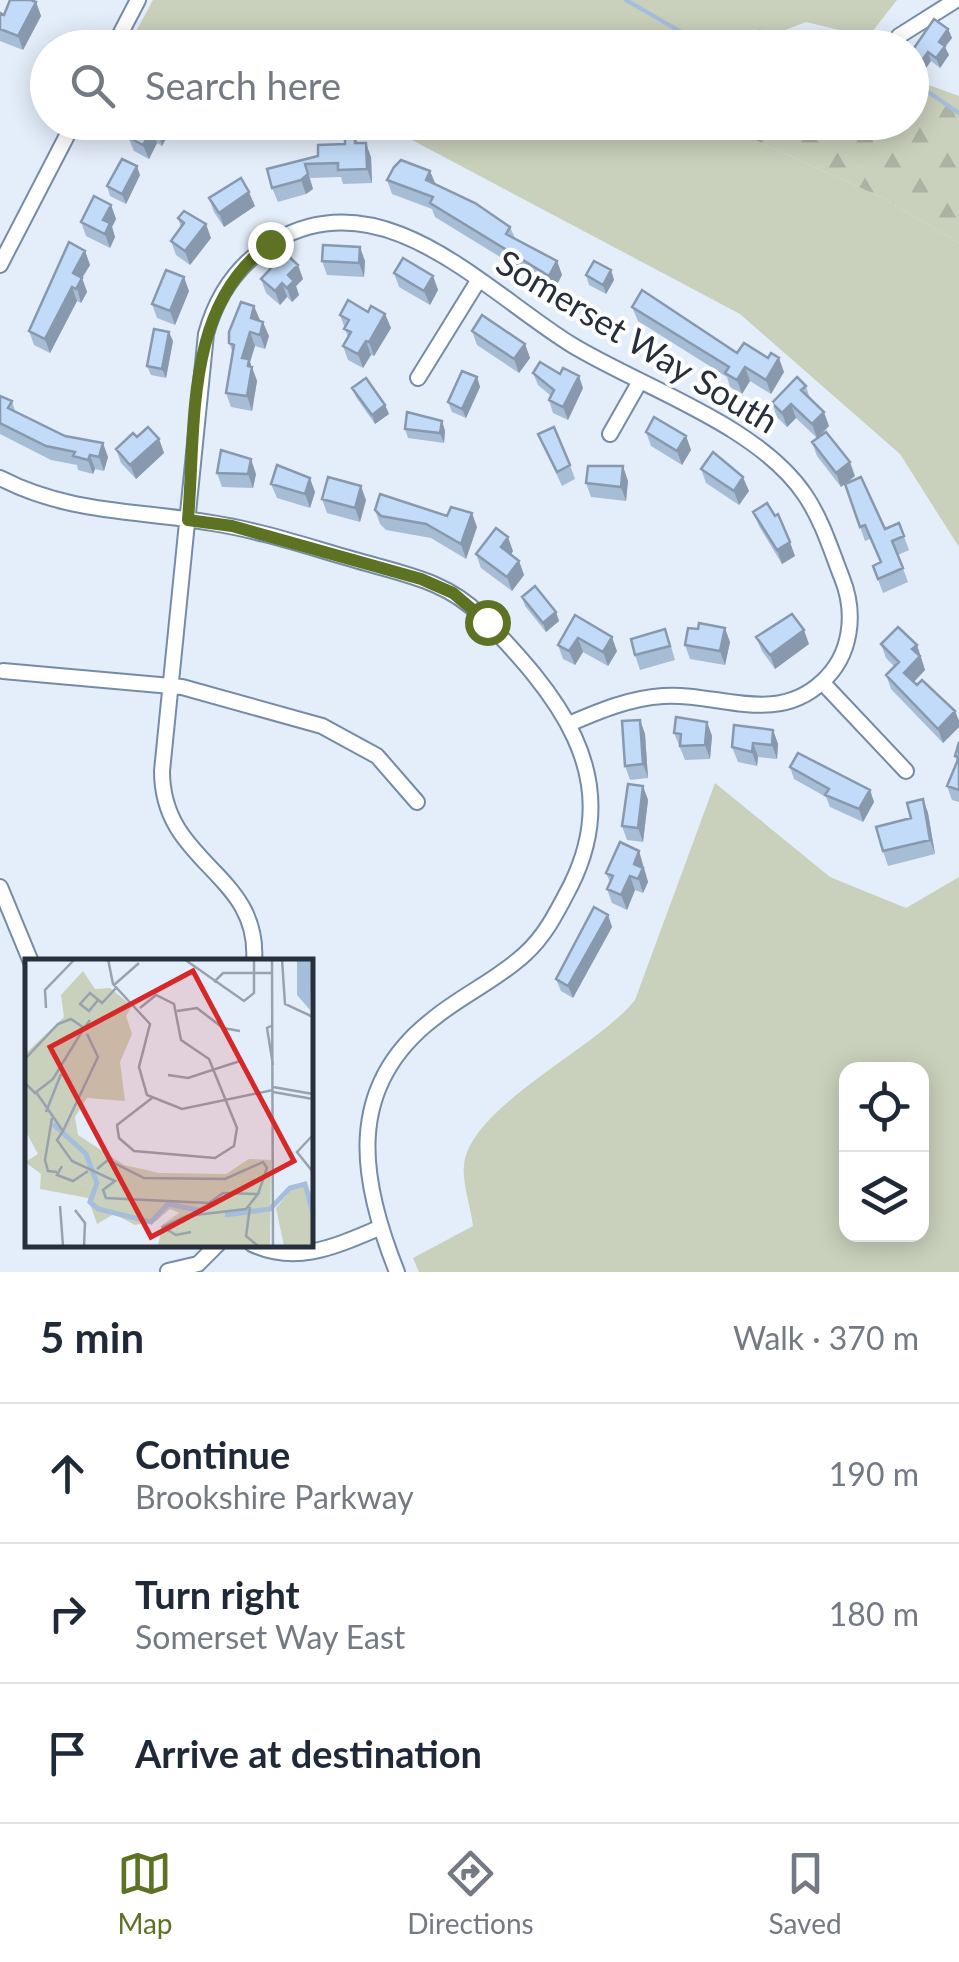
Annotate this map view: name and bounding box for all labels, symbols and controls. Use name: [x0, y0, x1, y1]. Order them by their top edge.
search box: [30, 30, 929, 140]
icon: search: [65, 58, 120, 113]
text: Search here: [145, 62, 341, 108]
route end: [248, 222, 294, 268]
street label: Somerset Way South: [490, 240, 786, 441]
route start: [465, 600, 511, 646]
inset map: [25, 959, 312, 1247]
map controls: [839, 1062, 929, 1242]
button: locate: [839, 1062, 929, 1152]
button: layers: [839, 1152, 929, 1242]
text: 5 min: [40, 1312, 144, 1362]
text: Walk · 370 m: [733, 1318, 919, 1357]
text: Continue: [135, 1431, 290, 1477]
icon: ahead: [40, 1446, 95, 1501]
text: 190 m: [829, 1454, 919, 1493]
text: Brookshire Parkway: [135, 1477, 414, 1516]
text: Turn right: [135, 1571, 300, 1617]
icon: right: [40, 1586, 95, 1641]
text: 180 m: [829, 1594, 919, 1633]
text: Somerset Way East: [135, 1617, 405, 1656]
icon: arrive: [40, 1726, 95, 1781]
text: Arrive at destination: [135, 1730, 482, 1776]
tab: Map: [117, 1846, 173, 1940]
tab: Directions: [407, 1846, 534, 1940]
tab: Saved: [768, 1846, 842, 1940]

